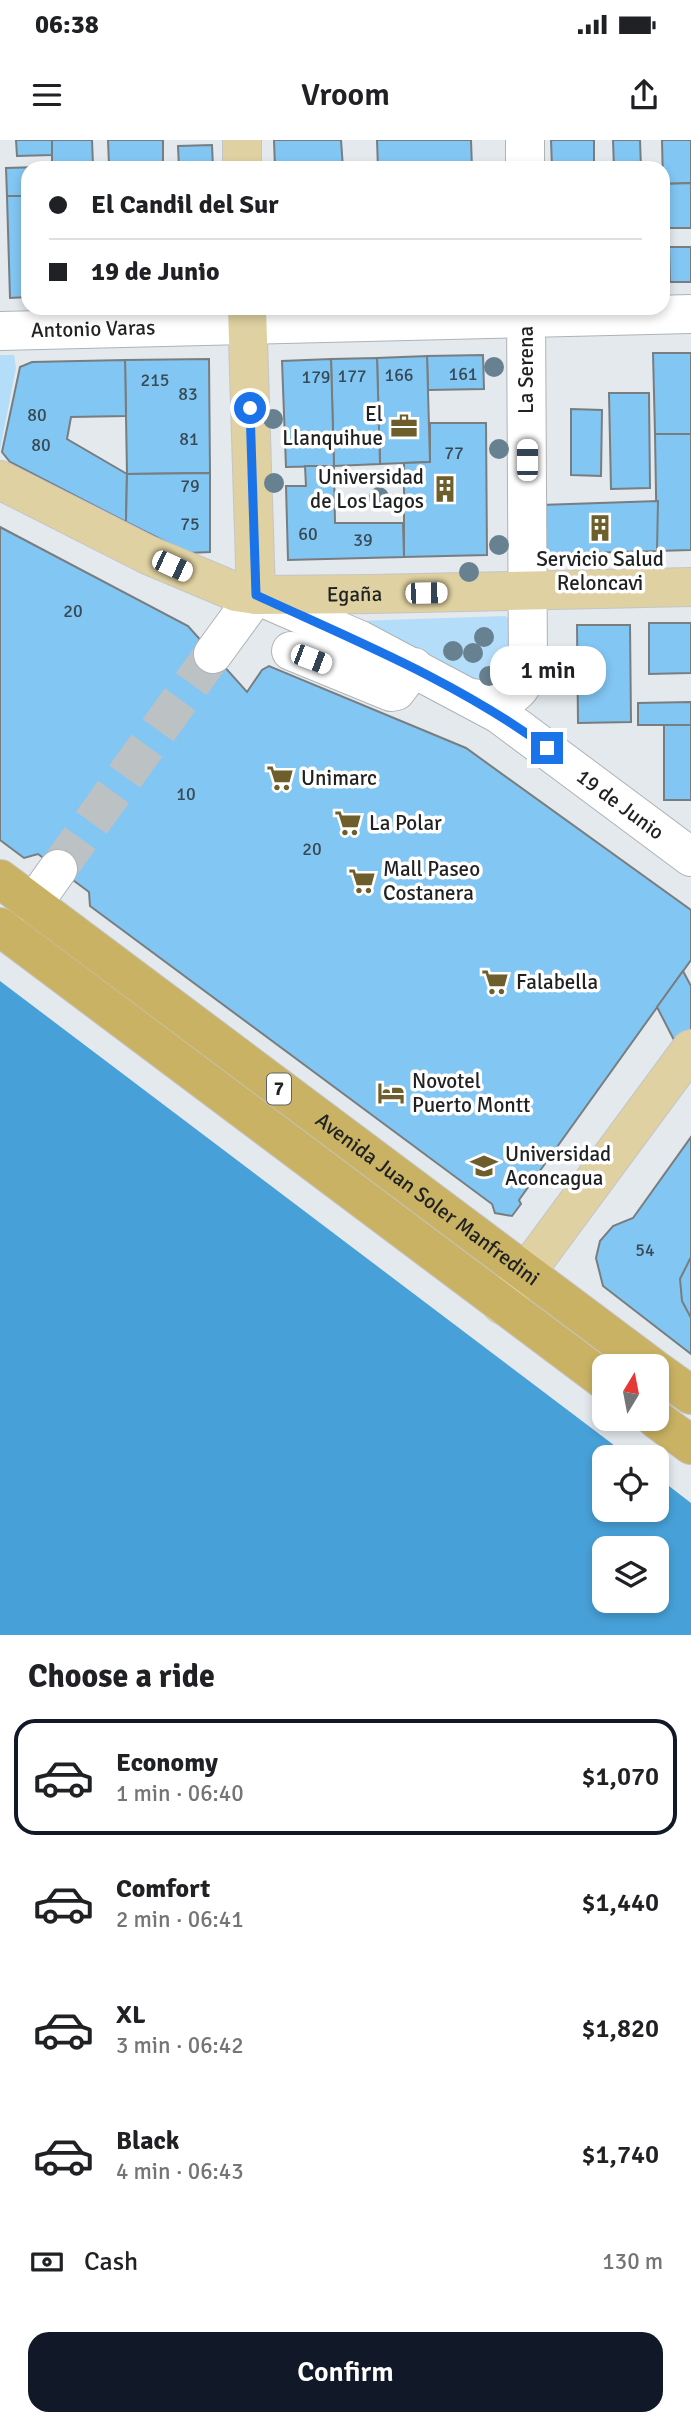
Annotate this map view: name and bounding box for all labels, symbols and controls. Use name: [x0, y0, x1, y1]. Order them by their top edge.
text: 06:38: [35, 9, 99, 41]
text: Vroom: [301, 75, 390, 114]
icon: menu: [28, 76, 66, 114]
icon: share: [625, 76, 663, 114]
text: El Candil del Sur: [91, 189, 279, 221]
text: 19 de Junio: [91, 256, 220, 288]
street label: Antonio Varas: [30, 314, 155, 343]
street label: La Serena: [513, 326, 539, 414]
house number: 161: [448, 363, 478, 385]
house number: 166: [384, 364, 414, 386]
house number: 177: [337, 365, 367, 387]
house number: 179: [301, 366, 331, 388]
house number: 215: [140, 369, 170, 391]
house number: 83: [178, 383, 198, 405]
route start: [234, 392, 266, 424]
place label: El Llanquihue: [282, 401, 383, 451]
house number: 80: [27, 404, 47, 426]
office icon: El Llanquihue: [389, 411, 419, 441]
house number: 81: [179, 428, 199, 450]
house number: 80: [31, 434, 51, 456]
car: [517, 439, 538, 481]
house number: 77: [444, 442, 464, 464]
place label: Universidad de Los Lagos: [310, 464, 424, 514]
building icon: Universidad de Los Lagos: [430, 474, 460, 504]
house number: 79: [180, 475, 200, 497]
house number: 75: [180, 513, 200, 535]
building icon: Servicio Salud Reloncavi: [585, 513, 615, 543]
house number: 60: [298, 523, 318, 545]
house number: 39: [353, 529, 373, 551]
place label: Servicio Salud Reloncavi: [536, 546, 664, 596]
car: [149, 548, 196, 584]
street label: Egaña: [327, 581, 382, 607]
car: [405, 582, 448, 604]
house number: 20: [63, 600, 83, 622]
car: [288, 642, 335, 676]
callout: 1 min: [489, 646, 605, 696]
text: 1 min: [520, 656, 576, 685]
route end: [531, 732, 563, 764]
supermarket icon: Unimarc: [265, 763, 295, 793]
street label: 19 de Junio: [571, 763, 669, 845]
place label: Unimarc: [301, 765, 377, 791]
house number: 10: [176, 783, 196, 805]
supermarket icon: La Polar: [333, 808, 363, 838]
place label: La Polar: [369, 810, 442, 836]
house number: 20: [302, 838, 322, 860]
place label: Mall Paseo Costanera: [383, 856, 480, 906]
supermarket icon: Mall Paseo Costanera: [347, 866, 377, 896]
supermarket icon: Falabella: [480, 967, 510, 997]
place label: Falabella: [516, 969, 598, 995]
place label: Novotel Puerto Montt: [412, 1068, 530, 1118]
road number: 7: [267, 1074, 291, 1105]
hotel icon: Novotel Puerto Montt: [376, 1078, 406, 1108]
street label: Avenida Juan Soler Manfredini: [310, 1107, 545, 1291]
place label: Universidad Aconcagua: [505, 1141, 611, 1191]
school or university icon: Universidad Aconcagua: [469, 1151, 499, 1181]
house number: 54: [635, 1239, 655, 1261]
north arrow: [592, 1354, 668, 1432]
map controls: [592, 1354, 669, 1613]
button: locate: [592, 1445, 669, 1522]
button: layers: [592, 1536, 669, 1613]
text: Choose a ride: [28, 1657, 215, 1696]
icon: car: [32, 1746, 95, 1809]
text: Economy: [116, 1747, 218, 1779]
text: $1,070: [581, 1761, 659, 1793]
text: 1 min · 06:40: [116, 1779, 244, 1808]
icon: car: [32, 1872, 95, 1935]
text: Comfort: [116, 1873, 210, 1905]
text: $1,440: [581, 1887, 659, 1919]
text: 2 min · 06:41: [116, 1905, 244, 1934]
icon: car: [32, 1998, 95, 2061]
text: XL: [116, 1999, 146, 2031]
text: $1,820: [581, 2013, 659, 2045]
text: 3 min · 06:42: [116, 2031, 244, 2060]
icon: car: [32, 2124, 95, 2187]
text: Black: [116, 2125, 179, 2157]
text: $1,740: [581, 2139, 659, 2171]
text: 4 min · 06:43: [116, 2157, 244, 2186]
icon: cash: [28, 2243, 66, 2281]
text: Cash: [84, 2246, 138, 2278]
text: 130 m: [602, 2247, 663, 2276]
button: Confirm: [28, 2332, 663, 2412]

